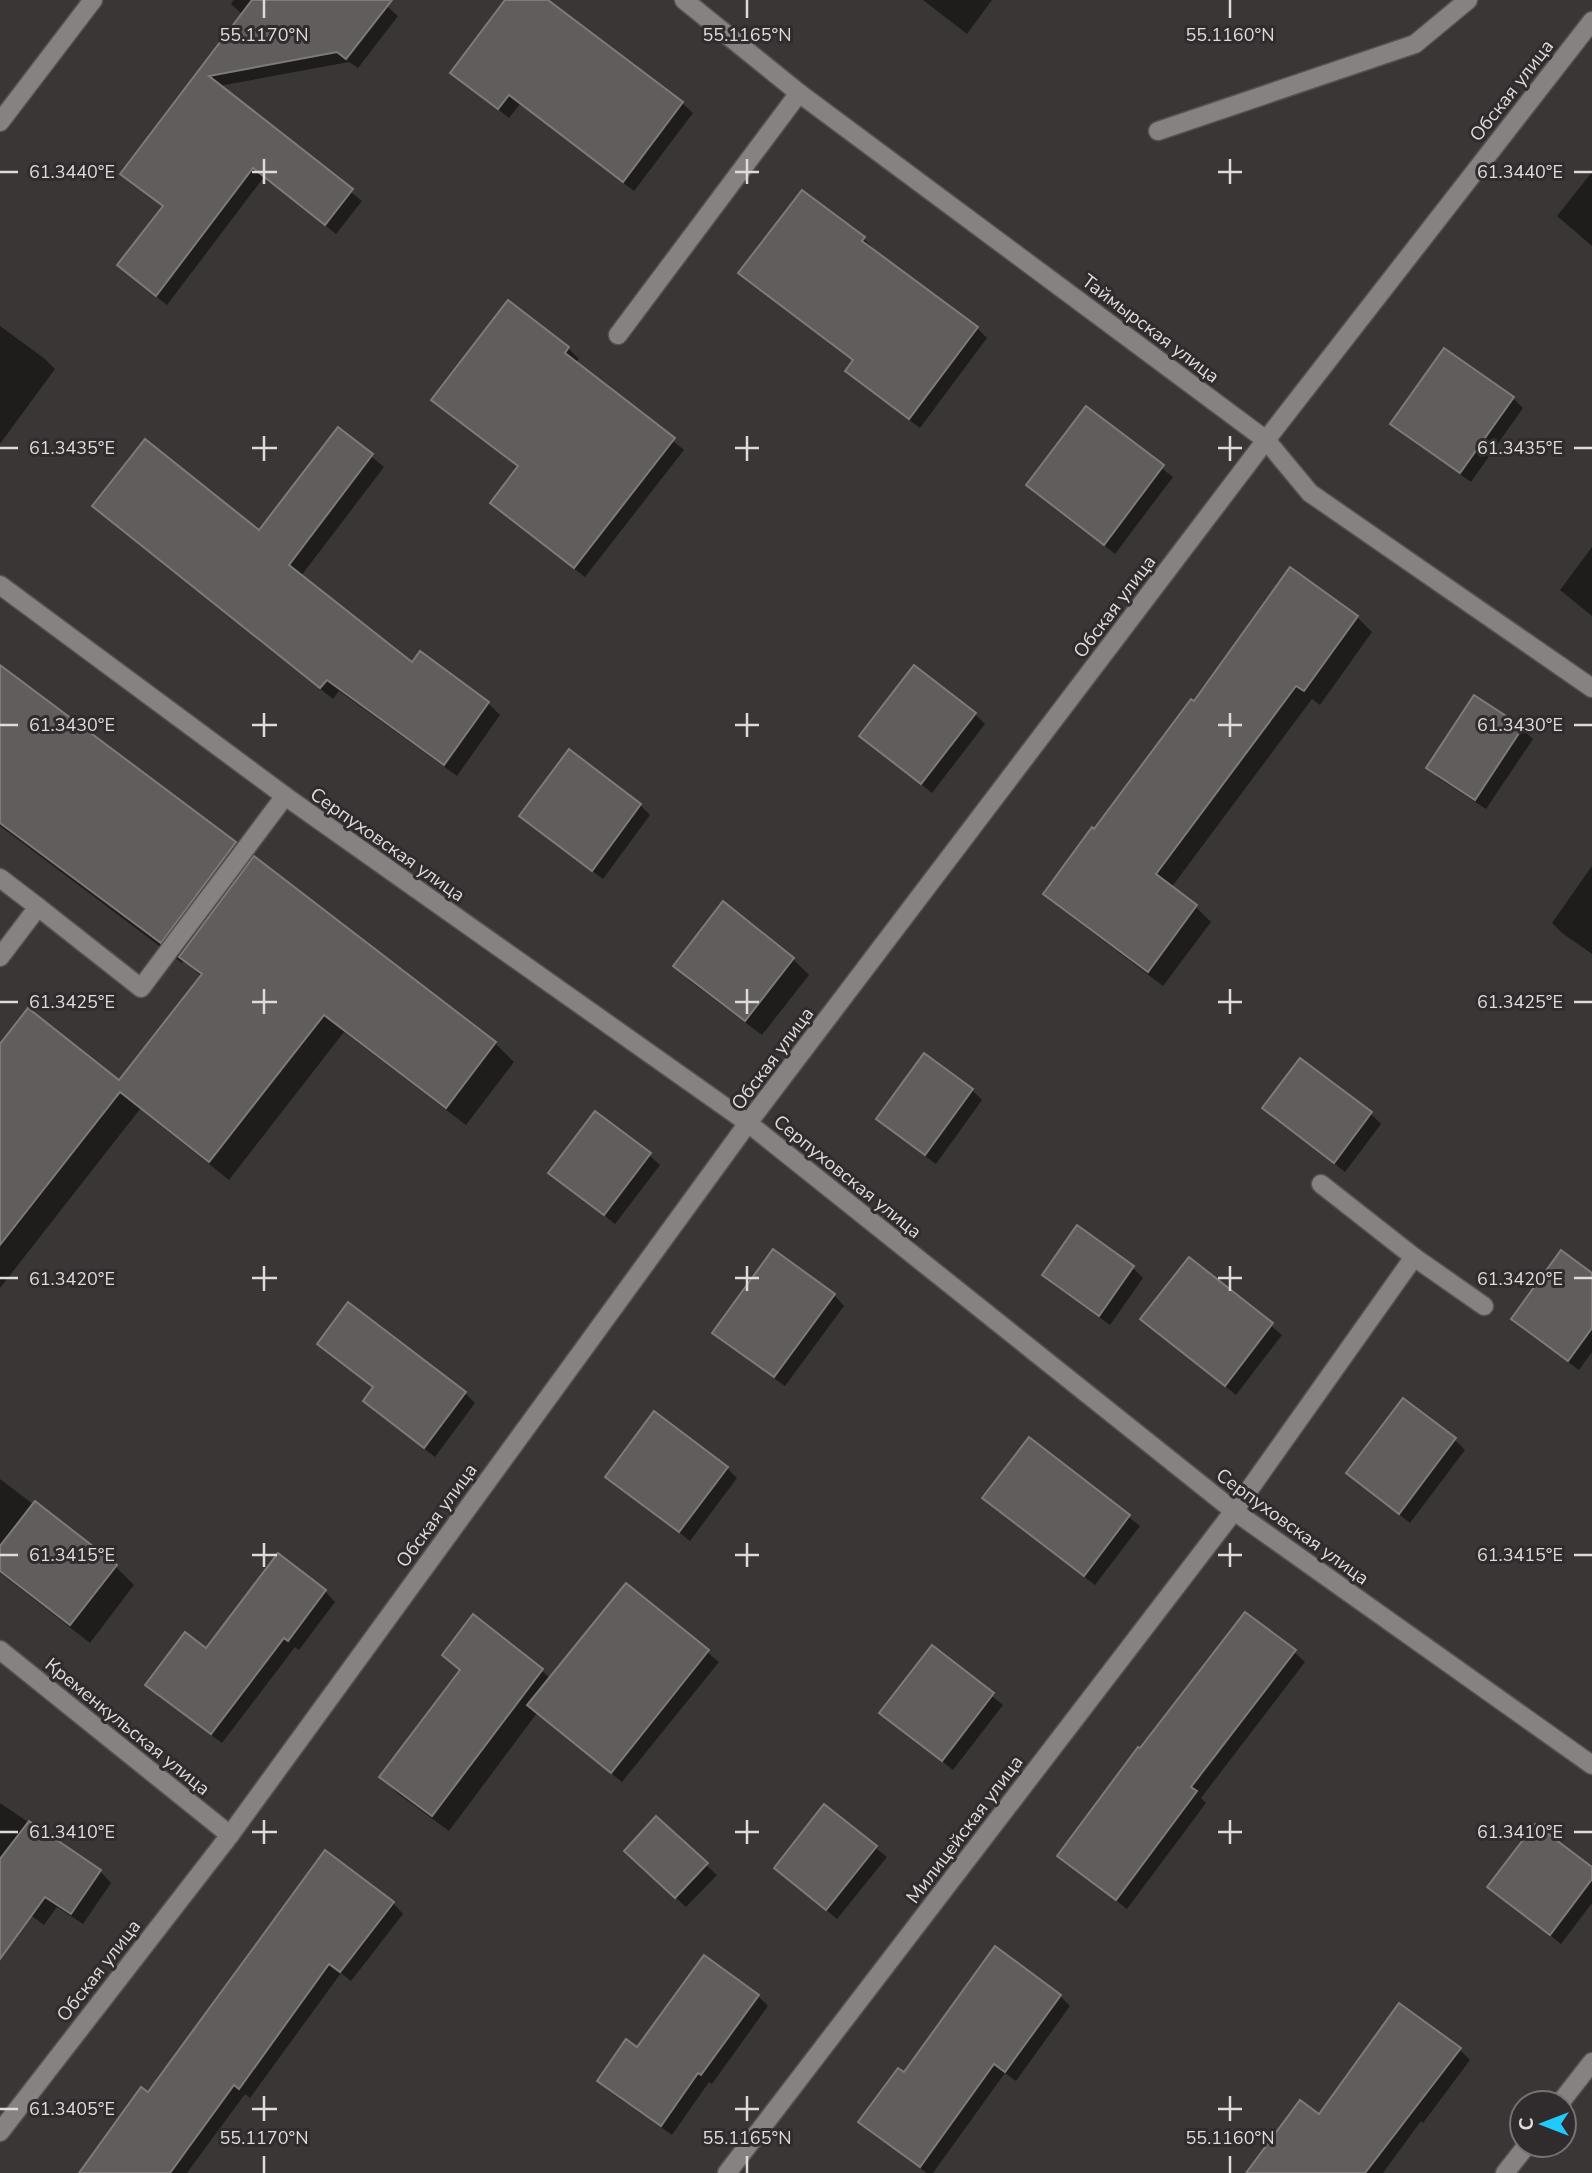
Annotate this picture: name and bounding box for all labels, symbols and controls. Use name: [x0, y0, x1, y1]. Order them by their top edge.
text: 55.1170°N: [220, 23, 308, 47]
text: 55.1165°N: [703, 23, 791, 47]
text: 55.1160°N: [1186, 23, 1274, 47]
street label: Обская улица: [1464, 34, 1560, 147]
text: 61.3440°E: [29, 160, 115, 184]
text: 61.3440°E: [1477, 160, 1563, 184]
street label: Таймырская улица: [1076, 268, 1225, 389]
text: 61.3435°E: [29, 436, 115, 460]
text: 61.3435°E: [1477, 436, 1563, 460]
street label: Обская улица: [1068, 550, 1162, 663]
text: 61.3430°E: [29, 713, 115, 737]
text: 61.3430°E: [1477, 713, 1563, 737]
street label: Серпуховская улица: [305, 782, 470, 908]
text: 61.3425°E: [29, 990, 115, 1014]
text: 61.3425°E: [1477, 990, 1563, 1014]
street label: Обская улица: [726, 1002, 820, 1115]
street label: Серпуховская улица: [768, 1109, 927, 1245]
text: 61.3420°E: [29, 1267, 115, 1291]
text: 61.3420°E: [1477, 1267, 1563, 1291]
street label: Обская улица: [390, 1458, 483, 1573]
street label: Серпуховская улица: [1211, 1462, 1374, 1591]
text: 61.3415°E: [29, 1543, 115, 1567]
text: 61.3415°E: [1477, 1543, 1563, 1567]
street label: Кременкульская улица: [39, 1652, 215, 1802]
street label: Милицейская улица: [900, 1750, 1029, 1909]
text: 61.3410°E: [29, 1820, 115, 1844]
text: 61.3410°E: [1477, 1820, 1563, 1844]
street label: Обская улица: [51, 1914, 147, 2027]
north arrow: [1508, 2089, 1578, 2159]
text: 61.3405°E: [29, 2097, 115, 2121]
text: С: [1514, 2117, 1540, 2130]
text: 55.1170°N: [220, 2126, 308, 2150]
text: 55.1165°N: [703, 2126, 791, 2150]
text: 55.1160°N: [1186, 2126, 1274, 2150]

